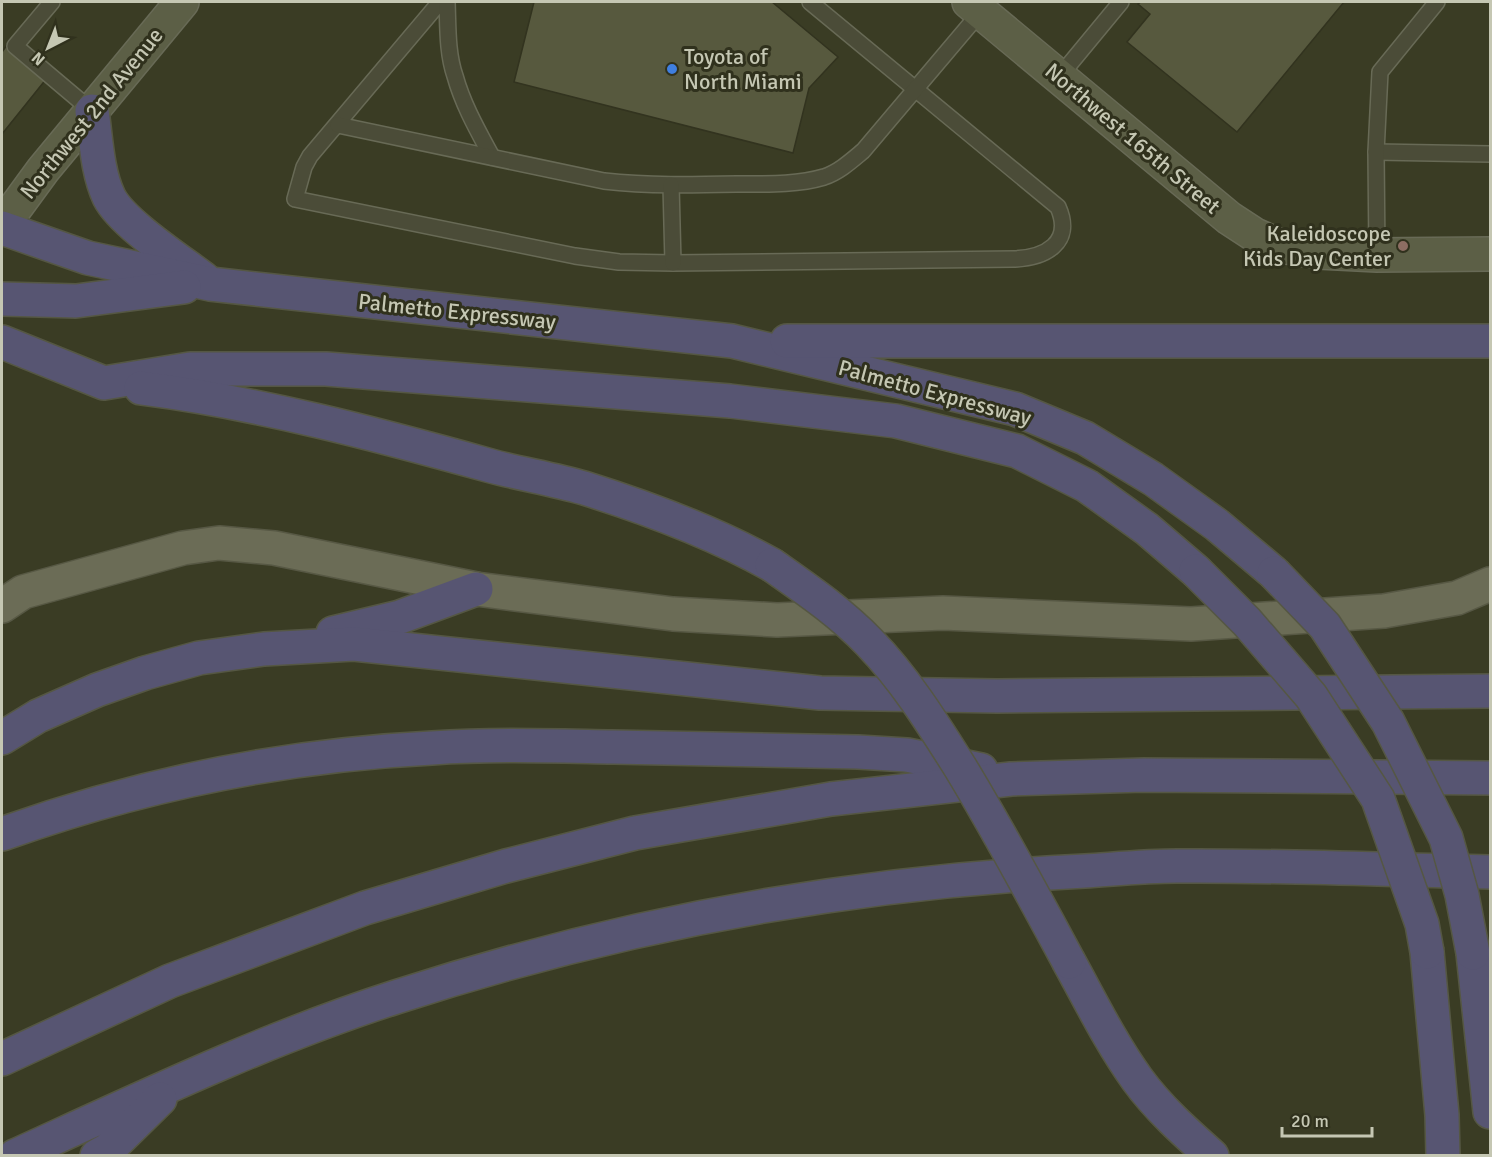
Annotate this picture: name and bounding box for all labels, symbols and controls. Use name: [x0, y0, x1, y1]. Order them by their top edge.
north arrow: [18, 18, 78, 78]
street label: Northwest 2nd Avenue: [14, 22, 168, 204]
place label: Toyota of North Miami: [684, 43, 802, 95]
street label: Northwest 165th Street: [1040, 57, 1226, 220]
marker: Toyota of North Miami: [665, 62, 679, 76]
place label: Kaleidoscope Kids Day Center: [1243, 220, 1391, 272]
marker: Kaleidoscope Kids Day Center: [1396, 239, 1410, 253]
street label: Palmetto Expressway: [357, 288, 558, 335]
street label: Palmetto Expressway: [835, 354, 1035, 431]
scale bar: [1282, 1100, 1372, 1138]
text: 20 m: [1291, 1110, 1329, 1132]

